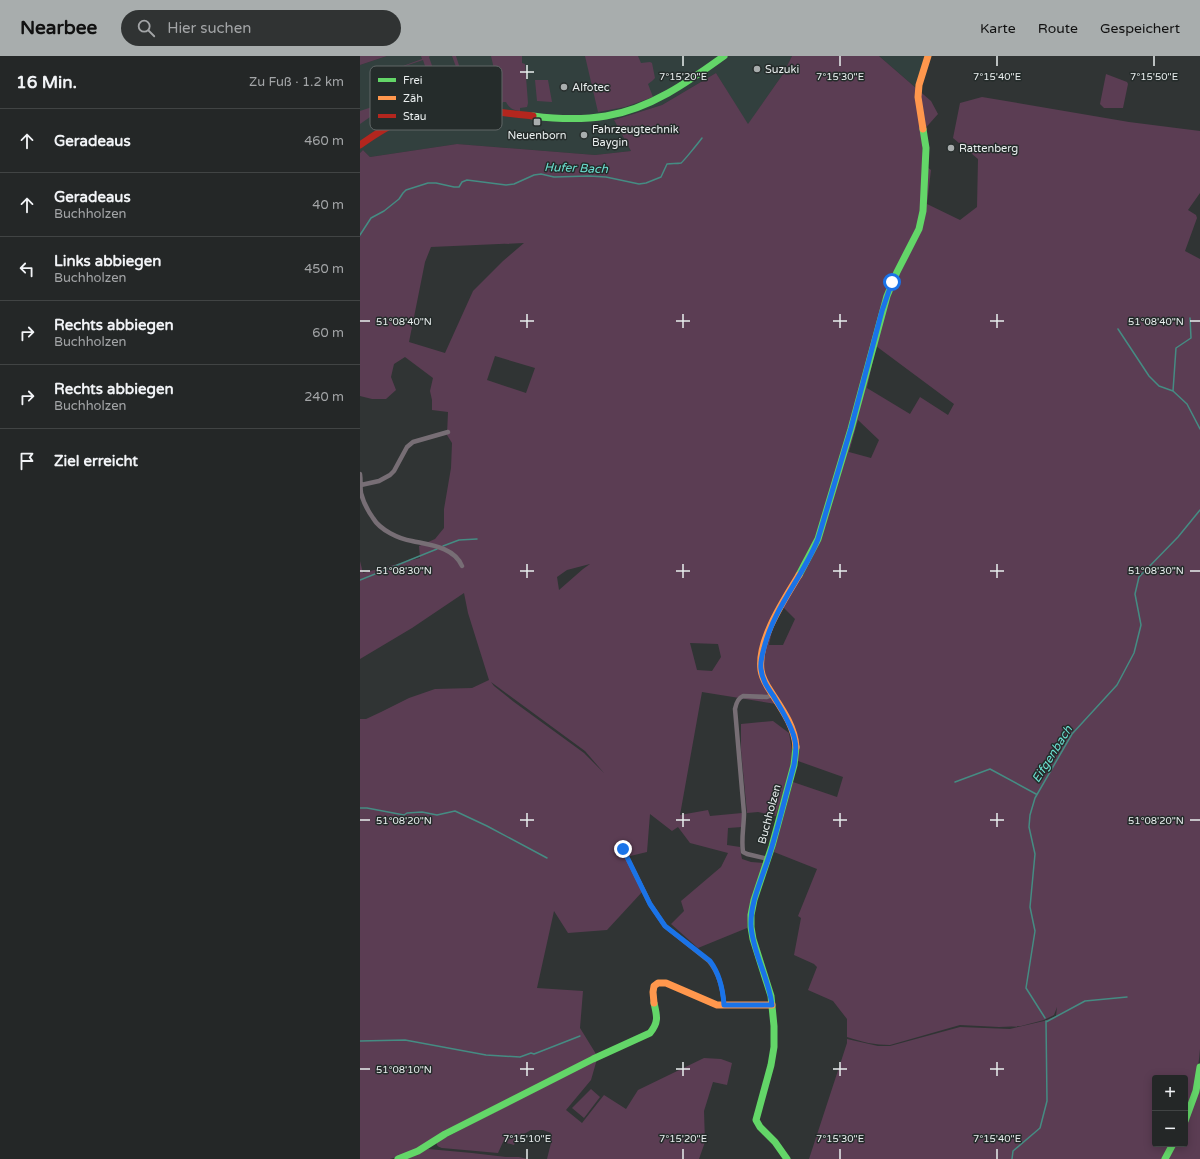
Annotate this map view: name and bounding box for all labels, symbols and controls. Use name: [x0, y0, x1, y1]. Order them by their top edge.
search box: [121, 10, 401, 46]
text: Nearbee: [20, 17, 97, 39]
icon: search: [135, 17, 157, 39]
text: Hier suchen: [167, 19, 251, 37]
text: Karte: [980, 20, 1016, 37]
text: Route: [1038, 20, 1078, 37]
text: Gespeichert: [1100, 20, 1180, 37]
place label: Suzuki: [765, 63, 799, 76]
marker: Suzuki: [752, 64, 762, 74]
legend: [370, 66, 502, 130]
text: 7°15'20"E: [659, 71, 707, 83]
text: 7°15'30"E: [816, 71, 864, 83]
text: 7°15'40"E: [973, 71, 1021, 83]
text: 7°15'50"E: [1130, 71, 1178, 83]
text: 16 Min.: [16, 72, 77, 93]
text: Zu Fuß · 1.2 km: [249, 74, 344, 90]
text: Frei: [403, 74, 422, 87]
place label: Alfotec: [572, 81, 610, 94]
marker: Alfotec: [559, 82, 569, 92]
text: Zäh: [403, 92, 423, 105]
text: Stau: [403, 110, 427, 123]
marker: Neuenborn: [532, 117, 542, 127]
place label: Fahrzeugtechnik Baygin: [592, 123, 679, 149]
place label: Neuenborn: [507, 129, 567, 142]
icon: ahead: [16, 130, 38, 152]
marker: Fahrzeugtechnik Baygin: [579, 130, 589, 140]
text: Geradeaus: [54, 132, 131, 150]
text: 460 m: [304, 133, 344, 149]
place label: Rattenberg: [959, 142, 1018, 155]
marker: Rattenberg: [946, 143, 956, 153]
water label: Hufer Bach: [544, 160, 609, 176]
text: Geradeaus: [54, 188, 131, 206]
icon: ahead: [16, 194, 38, 216]
text: 40 m: [312, 197, 344, 213]
text: Buchholzen: [54, 206, 127, 222]
text: Links abbiegen: [54, 252, 161, 270]
icon: left: [16, 258, 38, 280]
text: 450 m: [304, 261, 344, 277]
text: Buchholzen: [54, 270, 127, 286]
route start: [883, 273, 901, 291]
text: Rechts abbiegen: [54, 316, 174, 334]
text: 51°08'40"N: [376, 316, 432, 328]
text: 51°08'40"N: [1128, 316, 1184, 328]
icon: right: [16, 322, 38, 344]
text: 60 m: [312, 325, 344, 341]
text: Buchholzen: [54, 334, 127, 350]
text: Rechts abbiegen: [54, 380, 174, 398]
icon: right: [16, 386, 38, 408]
text: 240 m: [304, 389, 344, 405]
text: Buchholzen: [54, 398, 127, 414]
icon: arrive: [16, 450, 38, 472]
text: Ziel erreicht: [54, 452, 138, 470]
text: 51°08'30"N: [376, 565, 432, 577]
text: 51°08'30"N: [1128, 565, 1184, 577]
water label: Eifgenbach: [1029, 722, 1075, 785]
street label: Buchholzen: [755, 783, 784, 845]
text: 51°08'20"N: [376, 815, 432, 827]
text: 51°08'20"N: [1128, 815, 1184, 827]
route end: [614, 840, 632, 858]
text: 51°08'10"N: [376, 1064, 432, 1076]
map controls: [1152, 1075, 1188, 1147]
button: +: [1152, 1075, 1188, 1111]
button: −: [1152, 1111, 1188, 1147]
text: 7°15'10"E: [503, 1133, 551, 1145]
text: 7°15'20"E: [659, 1133, 707, 1145]
text: 7°15'30"E: [816, 1133, 864, 1145]
text: 7°15'40"E: [973, 1133, 1021, 1145]

